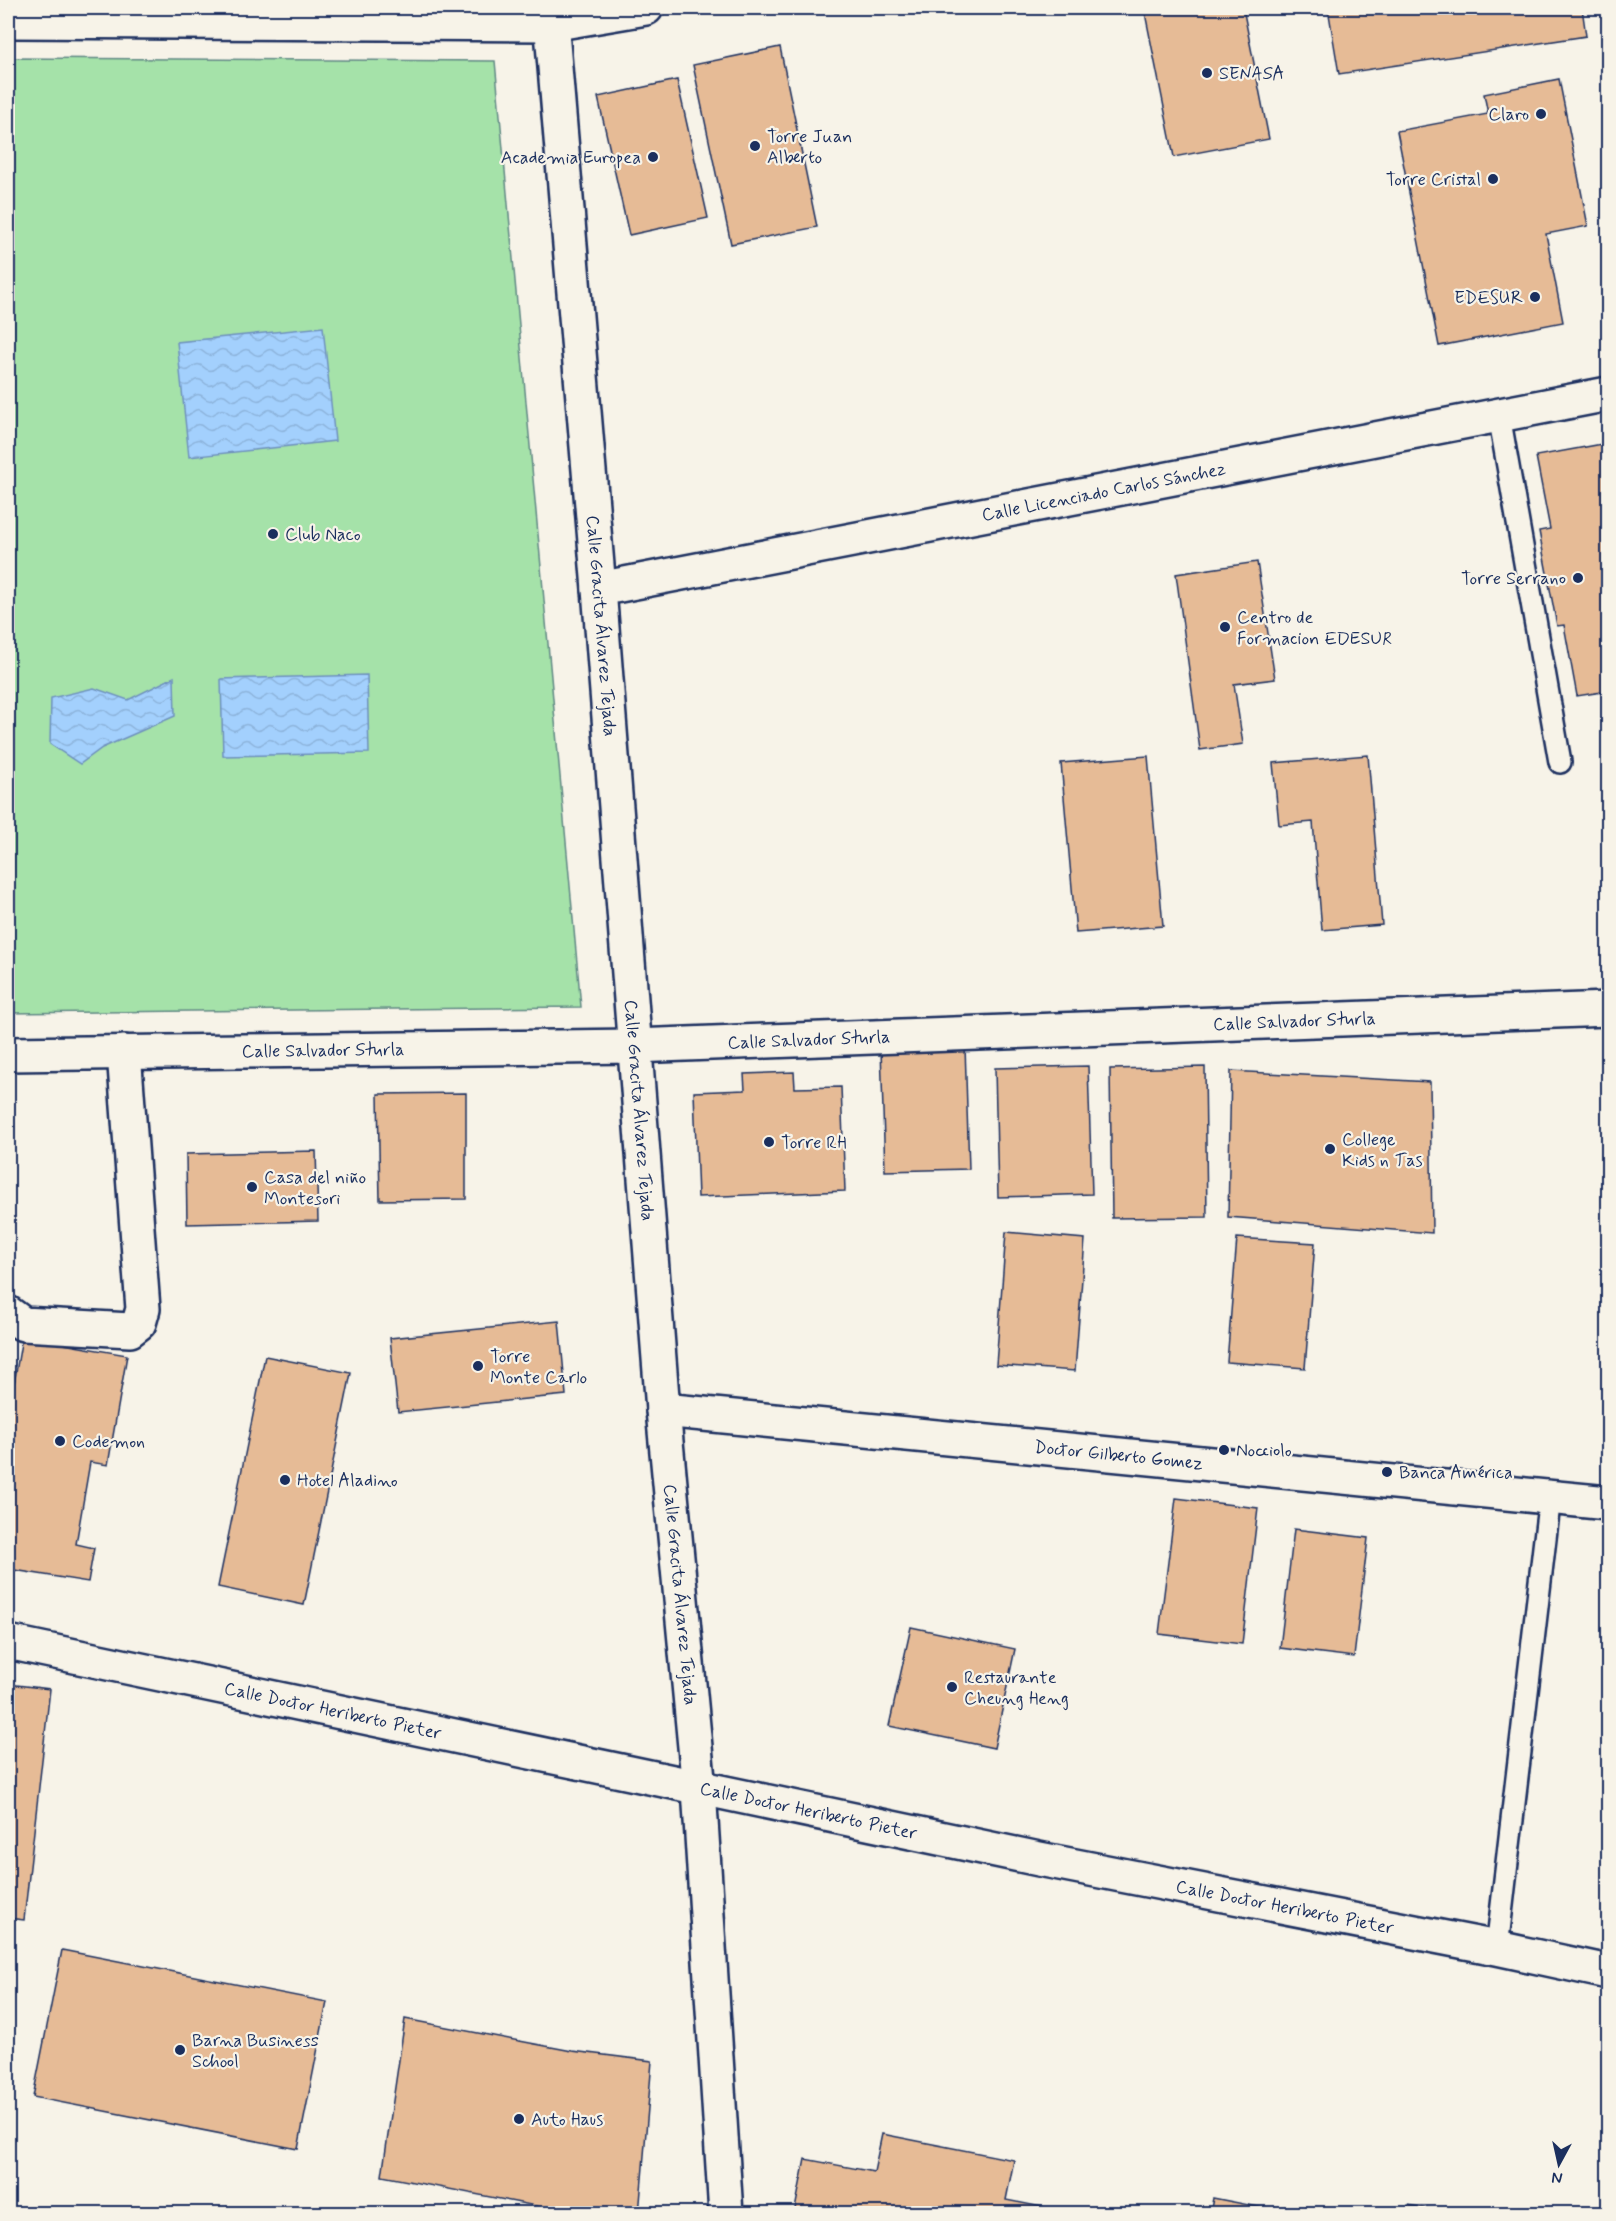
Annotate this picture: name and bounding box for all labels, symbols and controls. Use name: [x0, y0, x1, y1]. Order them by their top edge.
place label: SENASA: [1219, 62, 1285, 86]
marker: SENASA: [1200, 66, 1214, 80]
place label: Claro: [1488, 103, 1529, 127]
marker: Claro: [1534, 107, 1548, 121]
place label: Torre Juan Alberto: [767, 125, 852, 170]
marker: Torre Juan Alberto: [748, 139, 762, 153]
place label: Academia Europea: [501, 146, 641, 170]
marker: Academia Europea: [646, 150, 660, 164]
place label: Torre Cristal: [1386, 168, 1481, 192]
marker: Torre Cristal: [1486, 172, 1500, 186]
place label: EDESUR: [1454, 286, 1524, 310]
marker: EDESUR: [1528, 290, 1542, 304]
street label: Calle Licenciado Carlos Sánchez: [980, 457, 1228, 528]
street label: Calle Gracita Álvarez Tejada: [580, 514, 621, 737]
place label: Club Naco: [285, 523, 361, 547]
marker: Club Naco: [266, 527, 280, 541]
place label: Torre Serrano: [1461, 567, 1566, 591]
marker: Torre Serrano: [1571, 571, 1585, 585]
place label: Centro de Formacion EDESUR: [1237, 606, 1392, 651]
marker: Centro de Formacion EDESUR: [1218, 620, 1232, 634]
street label: Calle Gracita Álvarez Tejada: [618, 999, 659, 1222]
street label: Calle Salvador Sturla: [1213, 1007, 1376, 1037]
street label: Calle Salvador Sturla: [727, 1025, 891, 1055]
street label: Calle Salvador Sturla: [241, 1038, 405, 1064]
place label: College Kids n Tas: [1342, 1128, 1423, 1173]
place label: Torre RH: [781, 1131, 847, 1155]
marker: Torre RH: [762, 1135, 776, 1149]
marker: College Kids n Tas: [1323, 1142, 1337, 1156]
place label: Casa del niño Montesori: [264, 1166, 366, 1211]
marker: Casa del niño Montesori: [245, 1180, 259, 1194]
place label: Torre Monte Carlo: [490, 1345, 587, 1390]
marker: Torre Monte Carlo: [471, 1359, 485, 1373]
place label: Codemon: [72, 1430, 145, 1454]
marker: Codemon: [53, 1434, 67, 1448]
street label: Doctor Gilberto Gomez: [1033, 1436, 1204, 1476]
place label: Nocciolo: [1236, 1439, 1292, 1463]
marker: Nocciolo: [1217, 1443, 1231, 1457]
place label: Banca América: [1399, 1461, 1513, 1485]
marker: Banca América: [1380, 1465, 1394, 1479]
place label: Hotel Aladino: [297, 1469, 398, 1493]
marker: Hotel Aladino: [278, 1473, 292, 1487]
street label: Calle Gracita Álvarez Tejada: [657, 1483, 702, 1706]
place label: Restaurante Cheung Heng: [964, 1666, 1069, 1711]
street label: Calle Doctor Heriberto Pieter: [222, 1677, 444, 1746]
marker: Restaurante Cheung Heng: [945, 1680, 959, 1694]
street label: Calle Doctor Heriberto Pieter: [698, 1777, 920, 1846]
street label: Calle Doctor Heriberto Pieter: [1174, 1875, 1396, 1941]
place label: Barna Business School: [192, 2029, 319, 2074]
marker: Barna Business School: [173, 2043, 187, 2057]
place label: Auto Haus: [531, 2108, 603, 2132]
marker: Auto Haus: [512, 2112, 526, 2126]
north arrow: [1529, 2134, 1589, 2194]
text: N: [1550, 2166, 1564, 2189]

